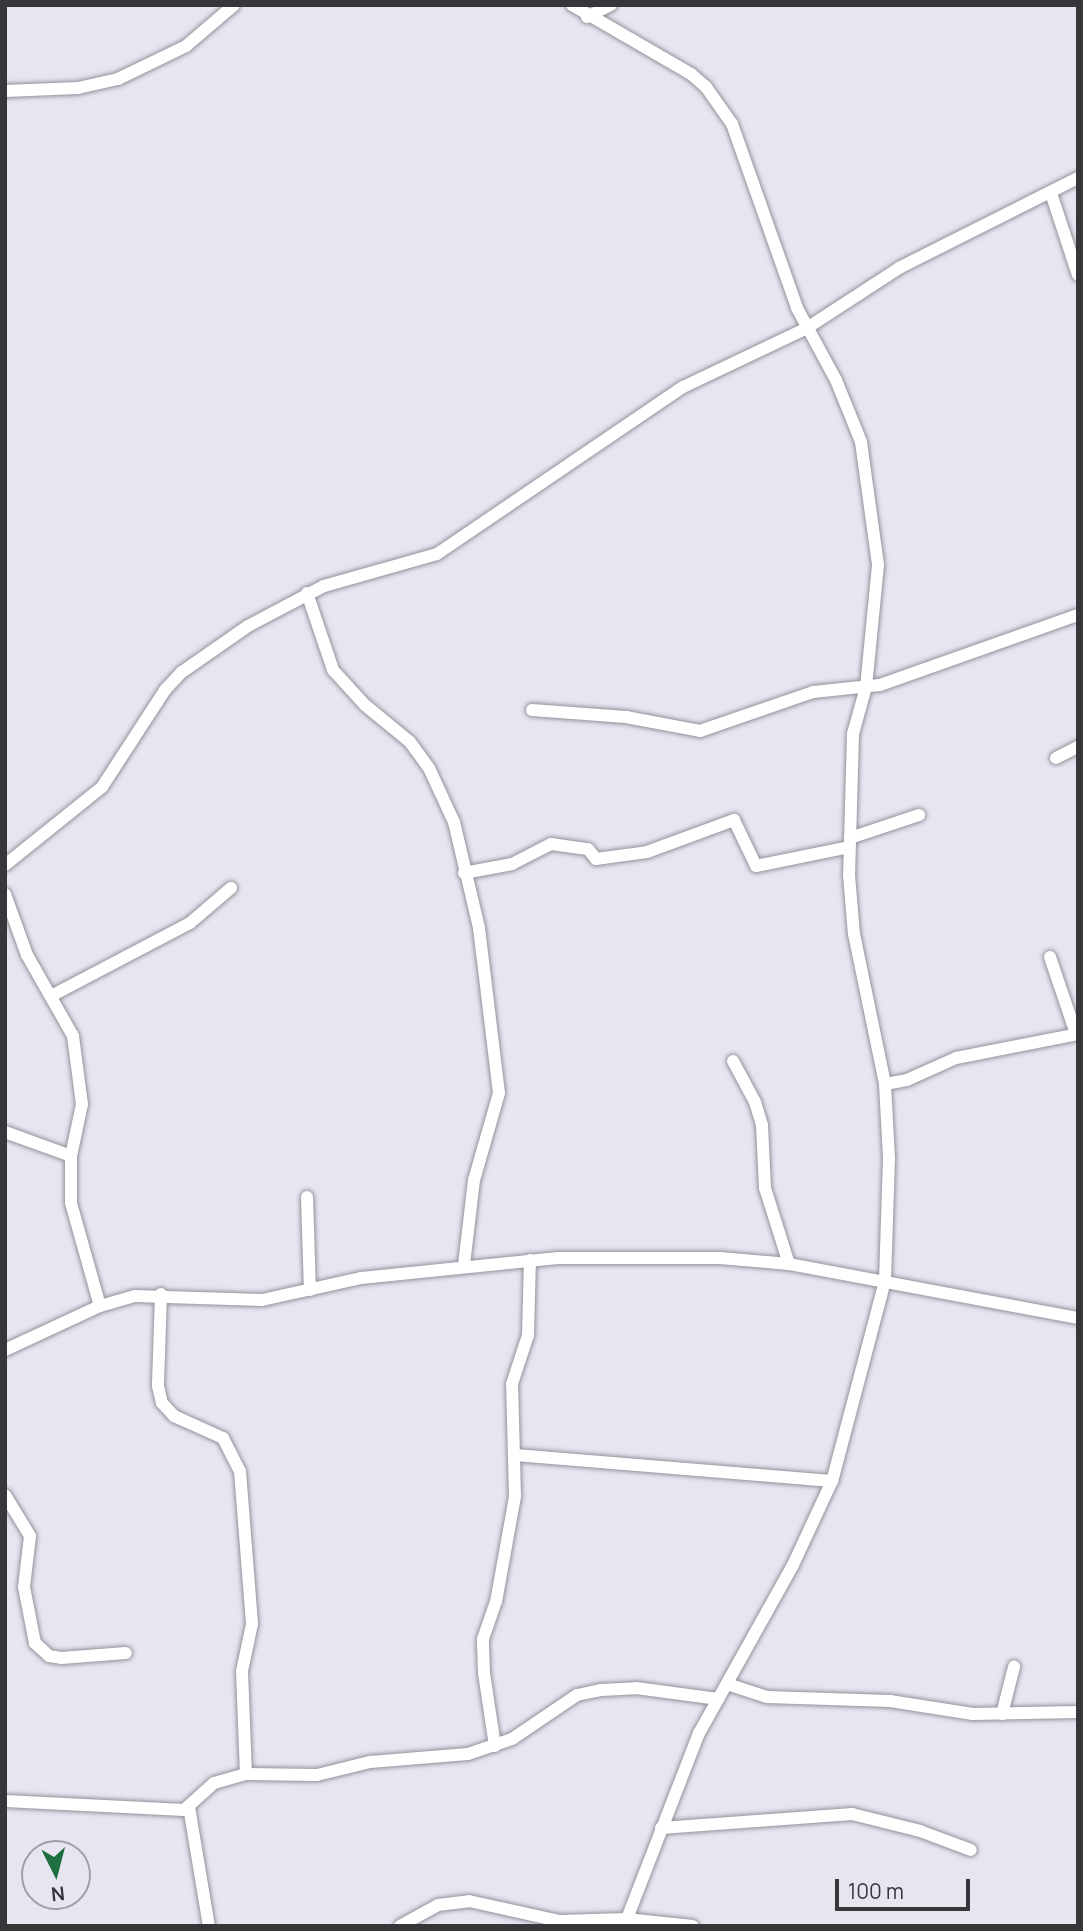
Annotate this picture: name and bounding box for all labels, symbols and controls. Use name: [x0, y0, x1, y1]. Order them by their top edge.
north arrow: [21, 1840, 91, 1910]
scale bar: [838, 1864, 973, 1908]
text: 100 m: [848, 1877, 904, 1905]
text: N: [50, 1880, 66, 1908]

